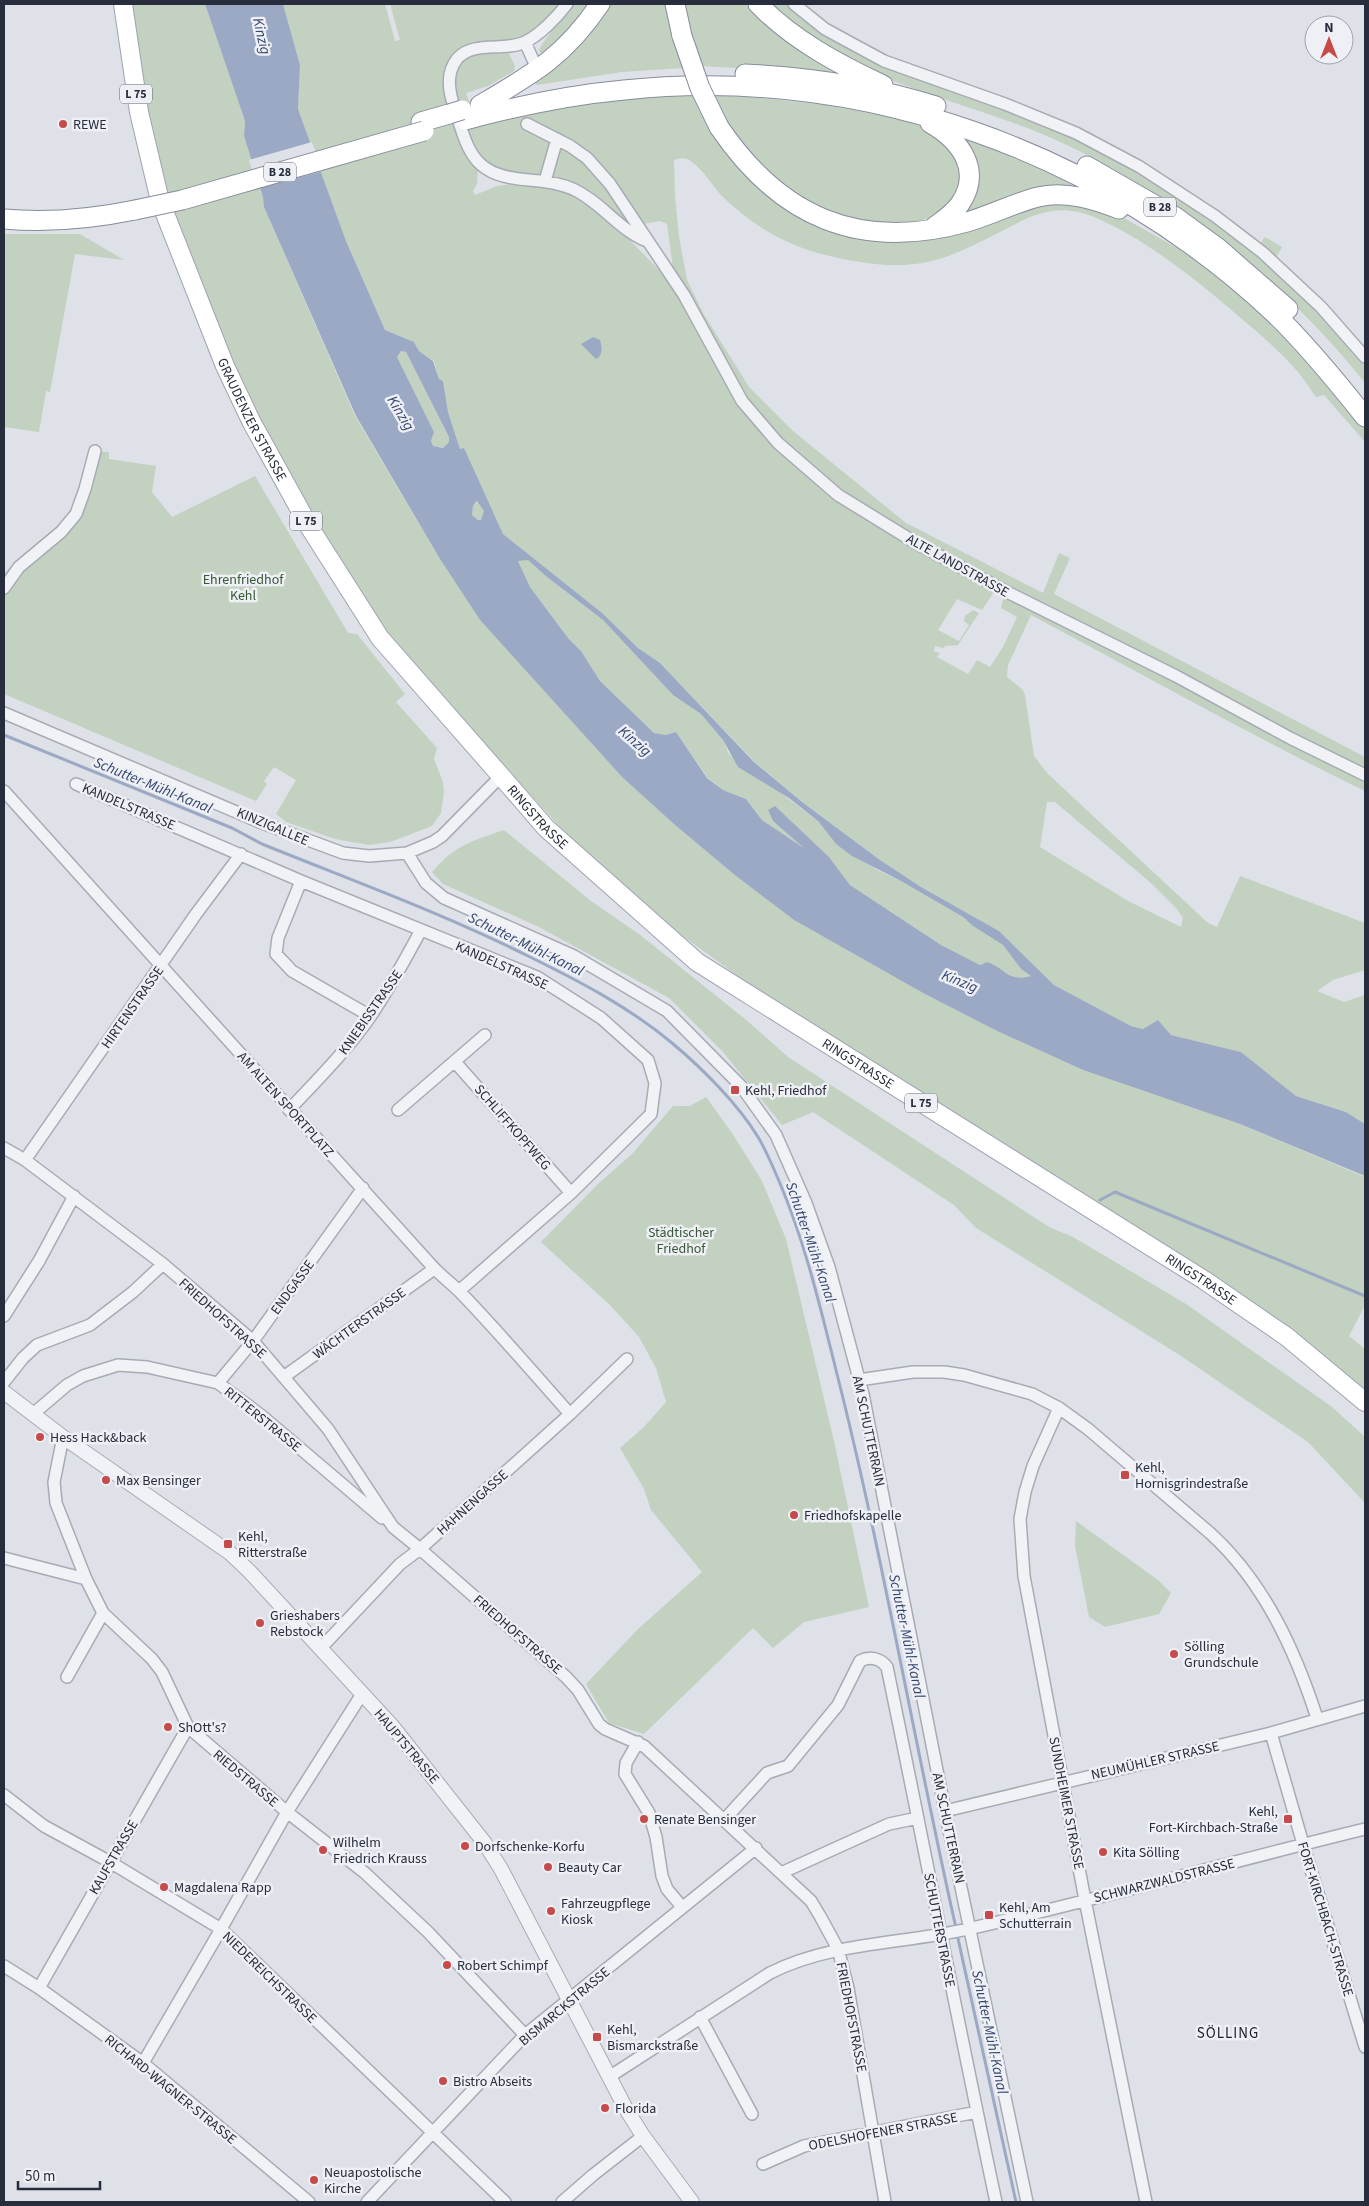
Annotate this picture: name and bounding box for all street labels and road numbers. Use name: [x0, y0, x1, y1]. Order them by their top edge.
road number: L 75: [120, 85, 152, 104]
road number: B 28: [264, 162, 296, 182]
road number: B 28: [1144, 198, 1176, 216]
street label: GRAUDENZER STRASSE: [212, 355, 291, 485]
road number: L 75: [290, 512, 322, 530]
street label: ALTE LANDSTRASSE: [902, 529, 1013, 602]
street label: KANDELSTRASSE: [79, 778, 178, 836]
street label: RINGSTRASSE: [502, 781, 572, 854]
street label: KINZIGALLEE: [233, 803, 312, 851]
street label: KANDELSTRASSE: [452, 937, 551, 995]
street label: HIRTENSTRASSE: [97, 962, 169, 1053]
street label: KNIEBISSTRASSE: [334, 966, 408, 1059]
street label: RINGSTRASSE: [818, 1034, 898, 1094]
street label: AM ALTEN SPORTPLATZ: [232, 1047, 338, 1162]
street label: SCHLIFFKOPFWEG: [469, 1080, 555, 1175]
road number: L 75: [905, 1094, 937, 1112]
street label: RINGSTRASSE: [1161, 1249, 1240, 1310]
street label: ENDGASSE: [266, 1256, 320, 1319]
street label: FRIEDHOFSTRASSE: [174, 1274, 271, 1364]
street label: WÄCHTERSTRASSE: [309, 1283, 410, 1364]
street label: AM SCHUTTERRAIN: [847, 1374, 890, 1488]
street label: RITTERSTRASSE: [219, 1382, 305, 1457]
street label: HAHNENGASSE: [433, 1465, 513, 1540]
street label: FRIEDHOFSTRASSE: [469, 1590, 566, 1679]
street label: HAUPTSTRASSE: [369, 1705, 444, 1788]
street label: SUNDHEIMER STRASSE: [1043, 1735, 1089, 1871]
street label: NEUMÜHLER STRASSE: [1089, 1736, 1221, 1785]
street label: RIEDSTRASSE: [208, 1745, 282, 1812]
street label: AM SCHUTTERRAIN: [927, 1771, 970, 1885]
street label: KAUFSTRASSE: [84, 1816, 143, 1899]
street label: FORT-KIRCHBACH-STRASSE: [1292, 1839, 1358, 1999]
street label: SCHWARZWALDSTRASSE: [1092, 1854, 1237, 1908]
street label: SCHUTTERSTRASSE: [918, 1871, 960, 1989]
street label: NIEDEREICHSTRASSE: [218, 1927, 321, 2028]
street label: FRIEDHOFSTRASSE: [831, 1960, 872, 2074]
street label: BISMARCKSTRASSE: [515, 1963, 615, 2051]
street label: RICHARD-WAGNER-STRASSE: [100, 2030, 241, 2149]
street label: ODELSHOFENER STRASSE: [807, 2108, 959, 2156]

